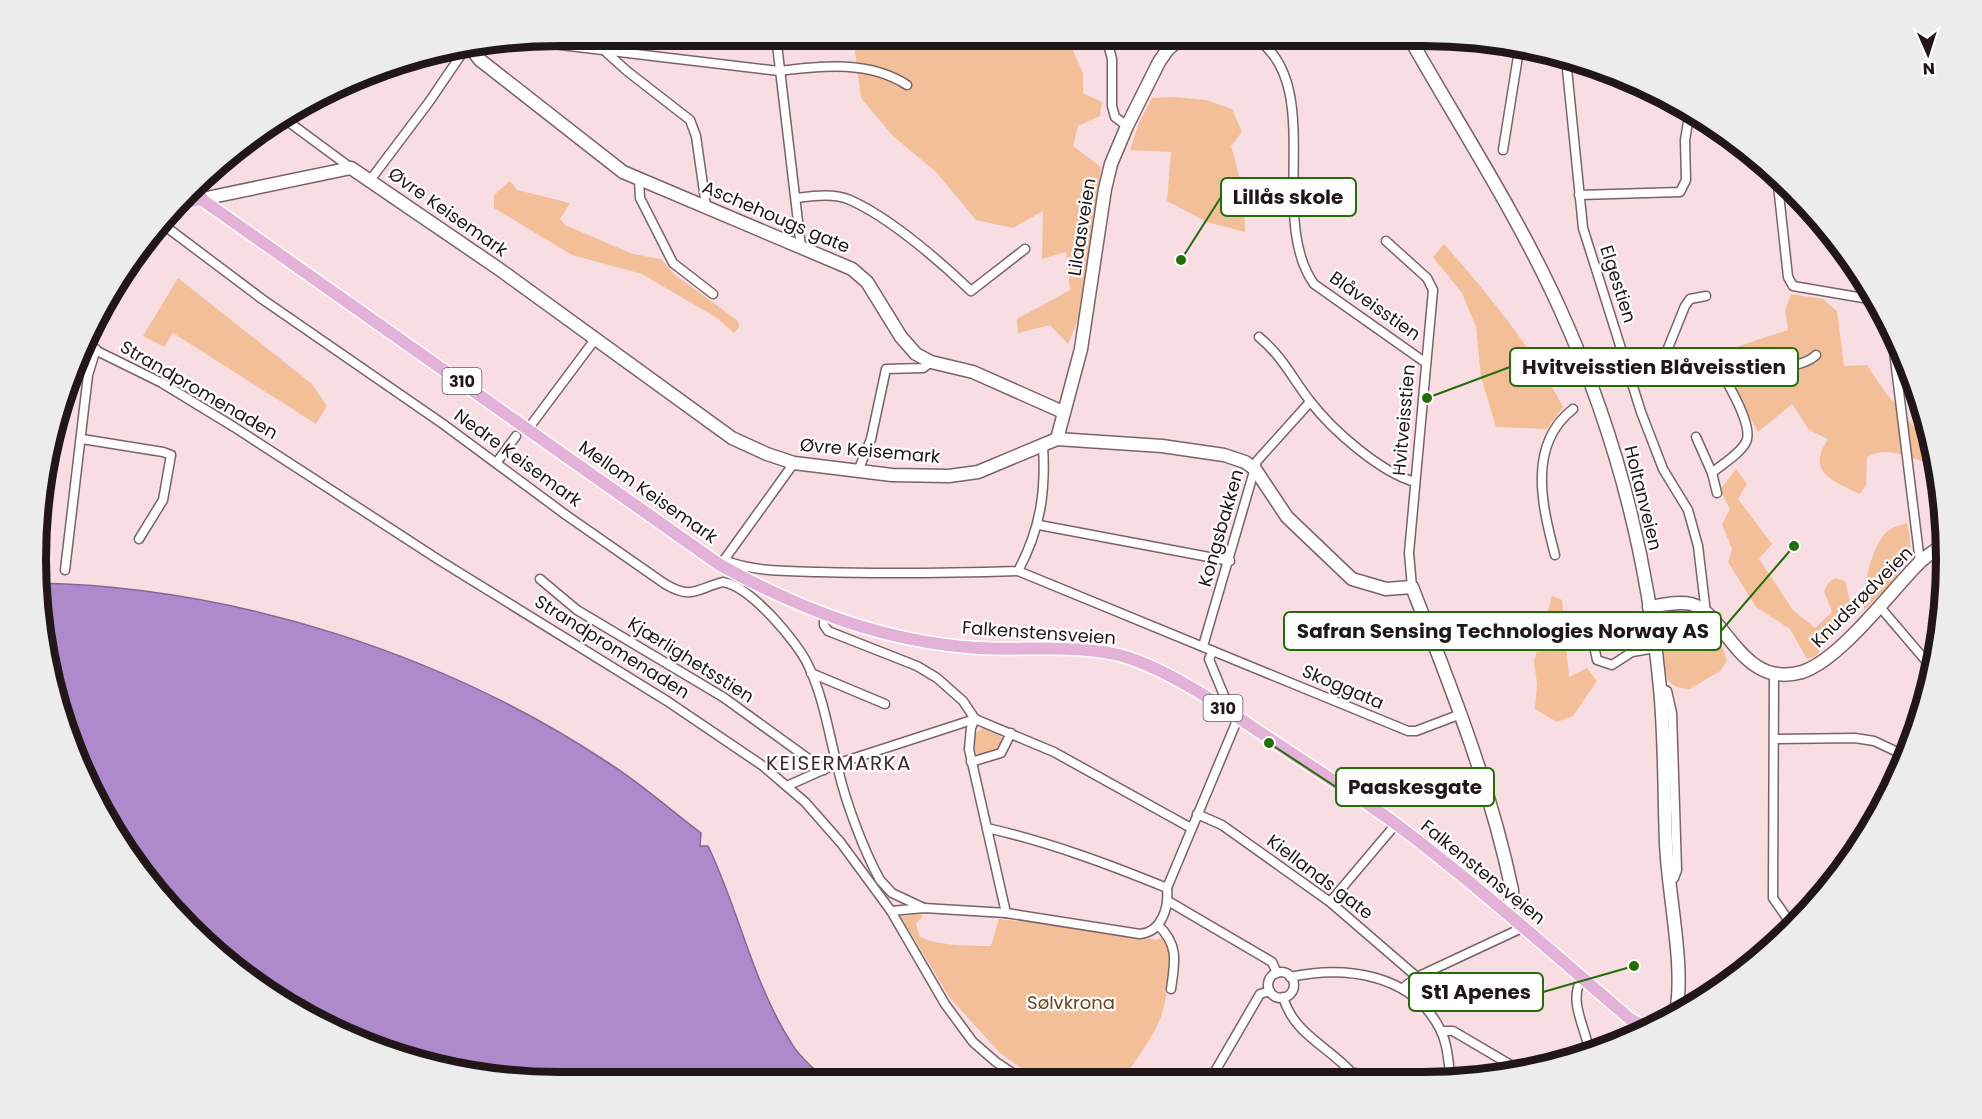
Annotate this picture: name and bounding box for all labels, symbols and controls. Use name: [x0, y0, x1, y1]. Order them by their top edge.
north arrow: [1898, 24, 1958, 84]
text: N: [1922, 57, 1935, 80]
street label: Øvre Keisemark: [384, 161, 514, 263]
street label: Aschehougs gate: [699, 174, 854, 259]
street label: Lilaasveien: [1061, 176, 1102, 278]
callout: Lillås skole: [1221, 178, 1356, 216]
text: Lillås skole: [1233, 183, 1343, 211]
street label: Elgestien: [1594, 242, 1643, 326]
street label: Blåveisstien: [1325, 265, 1426, 346]
street label: Strandpromenaden: [116, 334, 283, 445]
callout: Hvitveisstien Blåveisstien: [1510, 348, 1798, 386]
text: Hvitveisstien Blåveisstien: [1522, 353, 1786, 381]
street label: Hvitveisstien: [1386, 363, 1421, 477]
road number: 310: [442, 368, 482, 394]
street label: Nedre Keisemark: [449, 403, 588, 513]
street label: Øvre Keisemark: [799, 432, 942, 469]
street label: Mellom Keisemark: [574, 434, 723, 549]
street label: Holtanveien: [1618, 443, 1669, 553]
street label: Kongsbakken: [1192, 466, 1249, 589]
street label: Knudsrødveien: [1805, 540, 1918, 653]
street label: Strandpromenaden: [530, 589, 695, 704]
street label: Kjærlighetsstien: [623, 611, 759, 708]
callout: Safran Sensing Technologies Norway AS: [1284, 612, 1721, 650]
street label: Falkenstensveien: [961, 615, 1117, 650]
text: Safran Sensing Technologies Norway AS: [1297, 617, 1709, 645]
street label: Skoggata: [1298, 658, 1388, 715]
road number: 310: [1204, 695, 1242, 721]
district label: KEISERMARKA: [766, 749, 912, 777]
callout: Paaskesgate: [1336, 768, 1494, 806]
text: Paaskesgate: [1348, 773, 1482, 801]
street label: Falkenstensveien: [1416, 813, 1551, 930]
street label: Kiellands gate: [1262, 828, 1379, 925]
callout: St1 Apenes: [1409, 973, 1543, 1011]
text: St1 Apenes: [1421, 978, 1531, 1006]
park label: Sølvkrona: [1027, 990, 1115, 1015]

